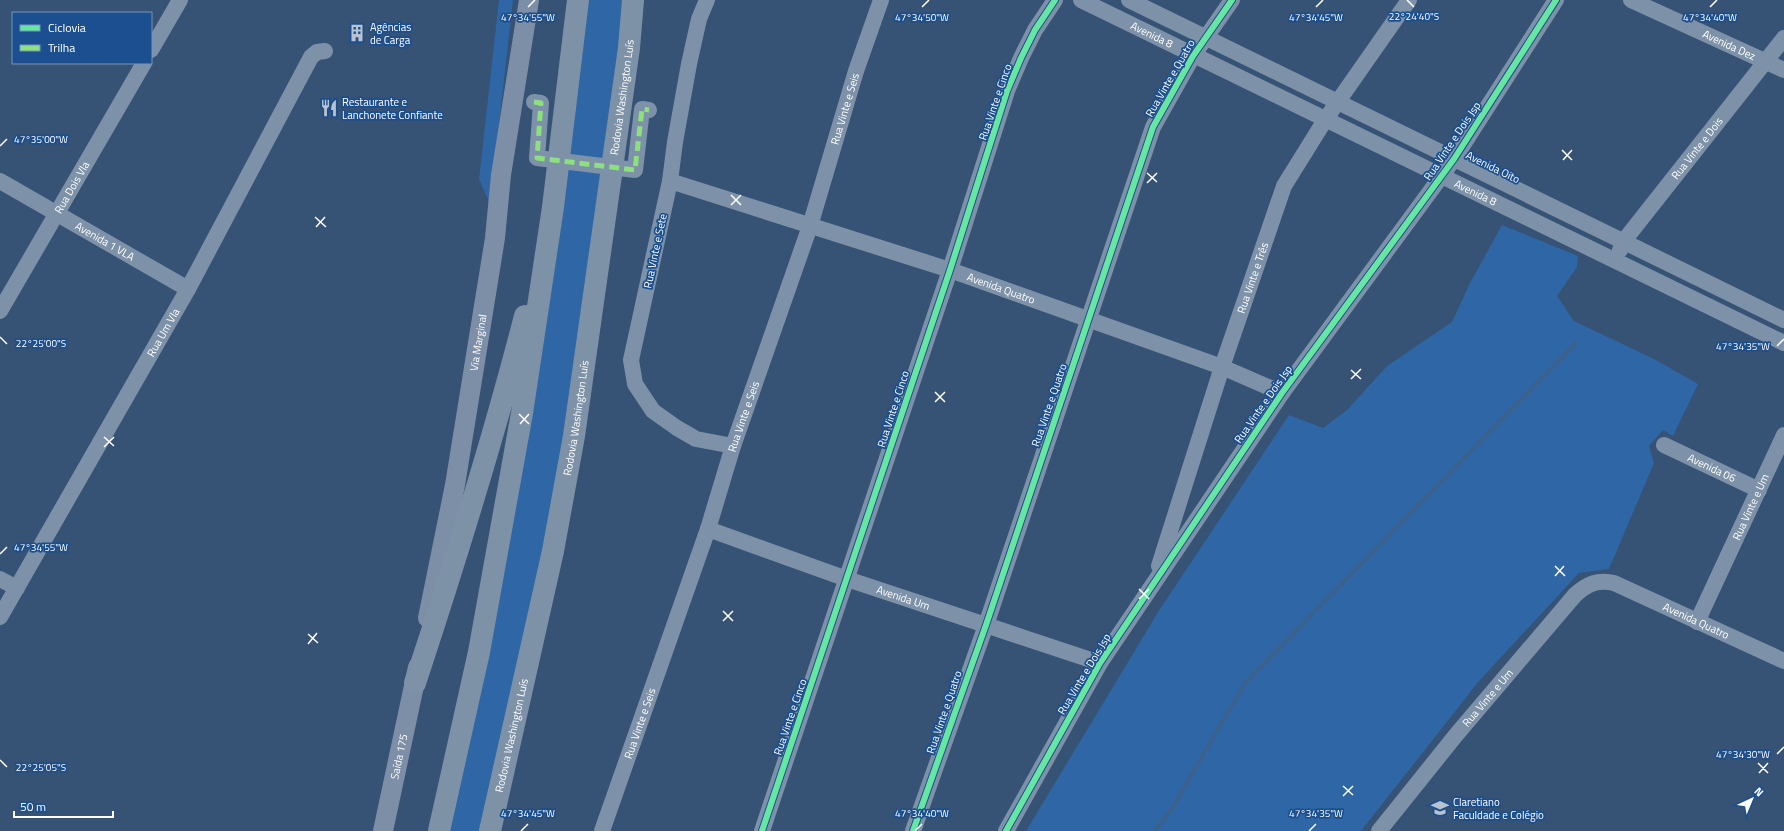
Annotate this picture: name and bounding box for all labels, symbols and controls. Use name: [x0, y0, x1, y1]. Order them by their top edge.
text: 22°24'40"S: [1389, 9, 1439, 24]
text: 47°34'55"W: [501, 10, 555, 25]
text: 47°34'50"W: [895, 10, 949, 25]
text: 47°34'45"W: [1289, 10, 1343, 25]
text: 47°34'40"W: [1683, 10, 1737, 25]
legend: [12, 12, 152, 64]
street label: Avenida 8: [1128, 17, 1176, 52]
text: Ciclovia: [48, 18, 86, 37]
place label: Agências de Carga: [370, 19, 411, 48]
building icon: Agências de Carga: [347, 23, 367, 43]
street label: Avenida Dez: [1700, 26, 1758, 64]
street label: Rua Vinte e Quatro: [1141, 36, 1199, 120]
text: Trilha: [48, 38, 75, 57]
street label: Rodovia Washington Luís: [606, 39, 638, 156]
street label: Rua Vinte e Cinco: [974, 61, 1016, 142]
street label: Rua Vinte e Seis: [827, 71, 863, 147]
place label: Restaurante e Lanchonete Confiante: [342, 94, 443, 123]
restaurant icon: Restaurante e Lanchonete Confiante: [319, 98, 339, 118]
street label: Rua Vinte e Dois Jsp: [1420, 98, 1484, 184]
street label: Rua Vinte e Dois: [1667, 114, 1727, 183]
text: 47°35'00"W: [14, 132, 68, 147]
street label: Avenida Oito: [1463, 147, 1523, 187]
street label: Rua Dois Vla: [50, 158, 94, 216]
street label: Avenida 8: [1452, 175, 1499, 210]
street label: Rua Vinte e Sete: [639, 212, 671, 290]
street label: Avenida 1 VLA: [72, 218, 138, 265]
street label: Rua Vinte e Três: [1233, 240, 1272, 316]
street label: Avenida Quatro: [965, 269, 1037, 308]
street label: Rua Um Vla: [143, 305, 184, 360]
street label: Via Marginal: [466, 313, 491, 372]
text: 22°25'00"S: [16, 336, 66, 351]
text: 47°34'35"W: [1716, 339, 1770, 354]
street label: Rodovia Washington Luís: [559, 359, 593, 477]
street label: Rua Vinte e Quatro: [1027, 361, 1071, 449]
street label: Rua Vinte e Dois Jsp: [1230, 362, 1296, 446]
street label: Rua Vinte e Cinco: [873, 368, 913, 449]
street label: Rua Vinte e Seis: [724, 379, 763, 454]
street label: Avenida 06: [1685, 449, 1739, 486]
street label: Rua Vinte e Um: [1728, 471, 1773, 543]
text: 47°34'55"W: [14, 540, 68, 555]
street label: Avenida Um: [874, 581, 932, 614]
street label: Avenida Quatro: [1660, 599, 1732, 643]
street label: Rua Vinte e Dois Jsp: [1053, 630, 1115, 718]
street label: Rua Vinte e Um: [1458, 665, 1517, 730]
street label: Rua Vinte e Quatro: [922, 668, 966, 756]
street label: Rua Vinte e Cinco: [769, 676, 811, 757]
street label: Rodovia Washington Luís: [491, 677, 532, 794]
street label: Rua Vinte e Seis: [620, 686, 660, 761]
street label: Saída 175: [386, 732, 412, 781]
text: 47°34'30"W: [1716, 747, 1770, 762]
text: 22°25'05"S: [16, 760, 66, 775]
north arrow: [1732, 779, 1772, 819]
text: N: [1751, 783, 1767, 800]
scale bar: [14, 793, 113, 819]
place label: Claretiano Faculdade e Colégio: [1453, 794, 1544, 823]
text: 50 m: [20, 797, 46, 816]
school or university icon: Claretiano Faculdade e Colégio: [1430, 798, 1450, 818]
text: 47°34'45"W: [501, 806, 555, 821]
text: 47°34'40"W: [895, 806, 949, 821]
text: 47°34'35"W: [1289, 806, 1343, 821]

